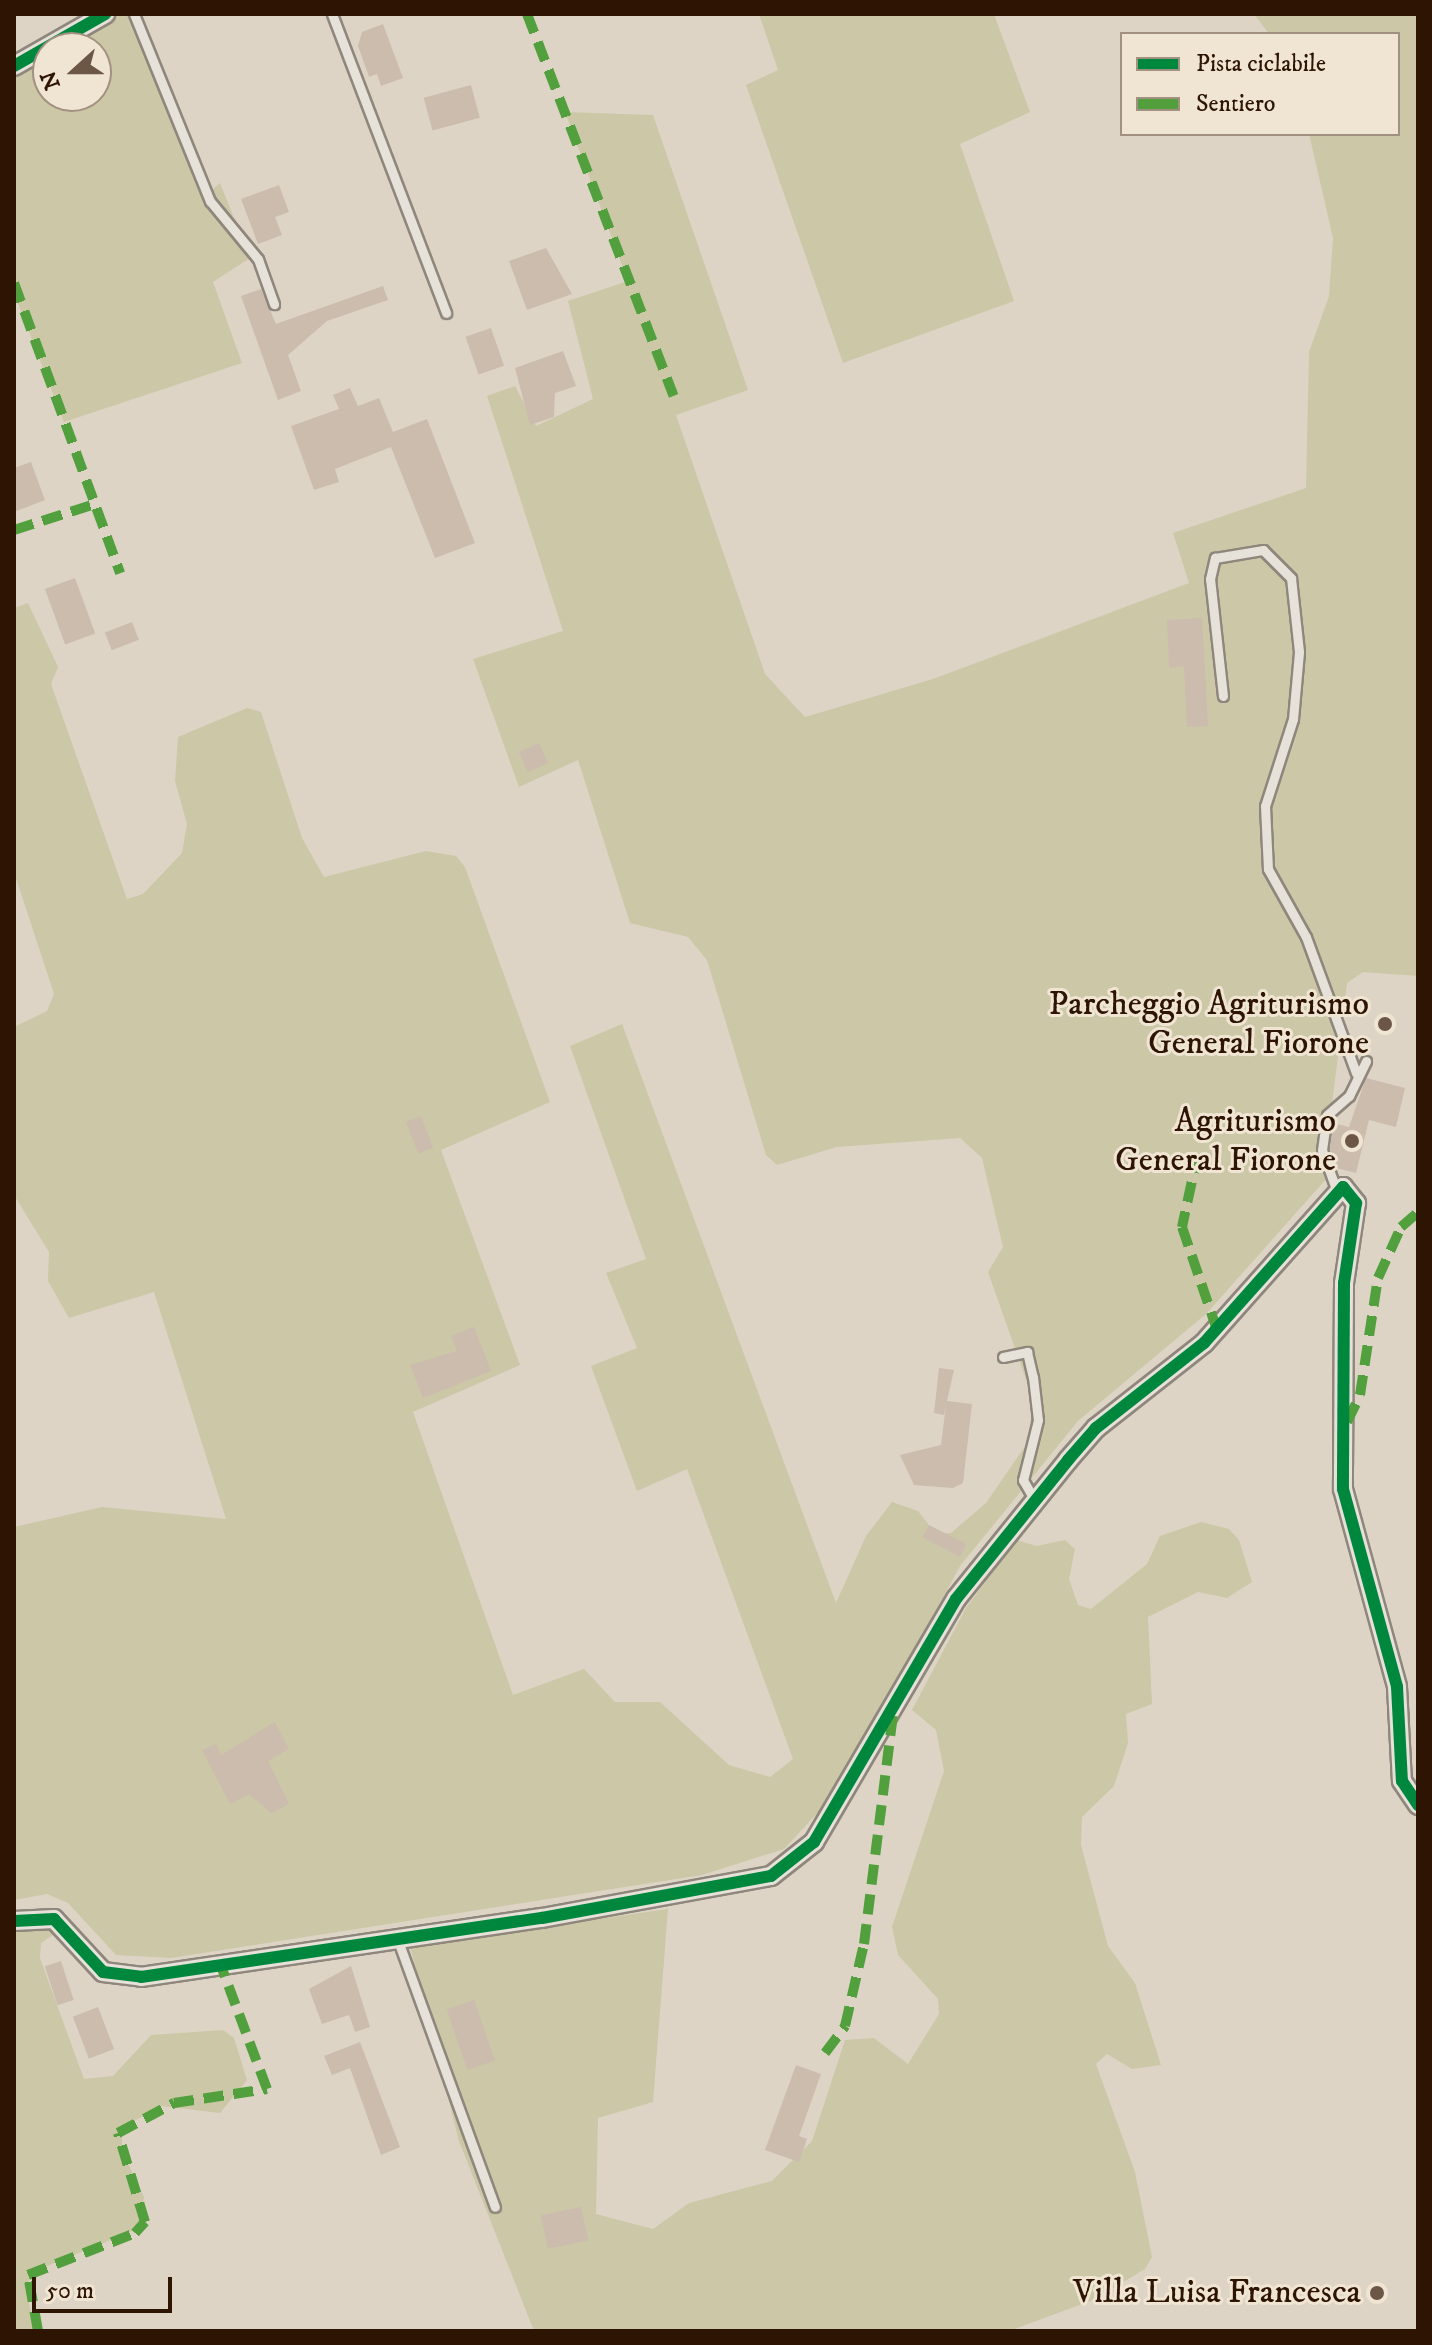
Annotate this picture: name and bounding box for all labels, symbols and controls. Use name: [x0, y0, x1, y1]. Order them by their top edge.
north arrow: [32, 32, 112, 112]
legend: [1120, 32, 1400, 136]
text: Pista ciclabile: [1196, 49, 1326, 79]
text: N: [35, 67, 67, 93]
text: Sentiero: [1196, 89, 1275, 119]
place label: Parcheggio Agriturismo General Fiorone: [1049, 984, 1369, 1064]
marker: Parcheggio Agriturismo General Fiorone: [1376, 1015, 1394, 1033]
place label: Agriturismo General Fiorone: [1115, 1101, 1336, 1180]
marker: Agriturismo General Fiorone: [1343, 1132, 1361, 1150]
scale bar: [36, 2261, 176, 2311]
place label: Villa Luisa Francesca: [1073, 2273, 1361, 2313]
text: 50 m: [46, 2276, 94, 2306]
marker: Villa Luisa Francesca: [1368, 2284, 1386, 2302]

